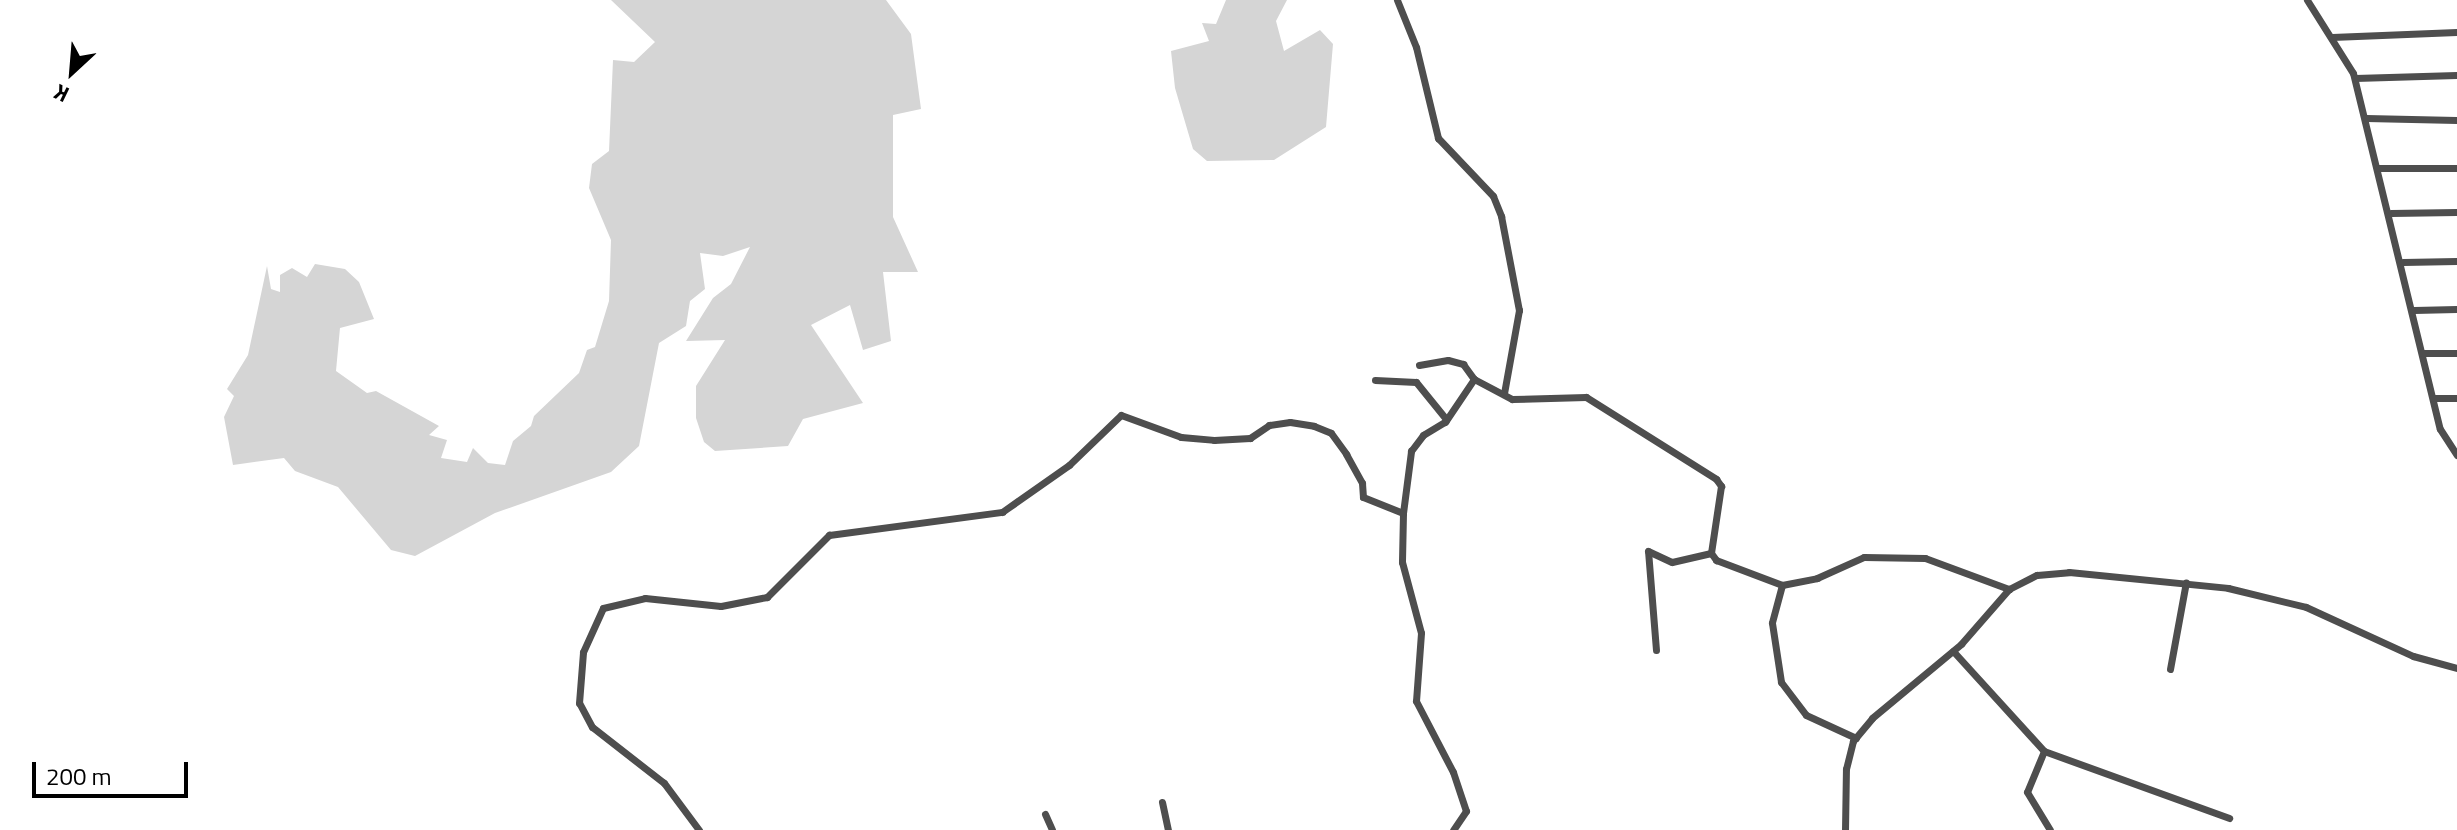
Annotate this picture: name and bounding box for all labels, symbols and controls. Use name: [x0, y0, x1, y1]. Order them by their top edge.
north arrow: [32, 32, 112, 112]
text: K: [48, 75, 75, 112]
scale bar: [36, 746, 192, 796]
text: 200 m: [46, 758, 112, 794]

